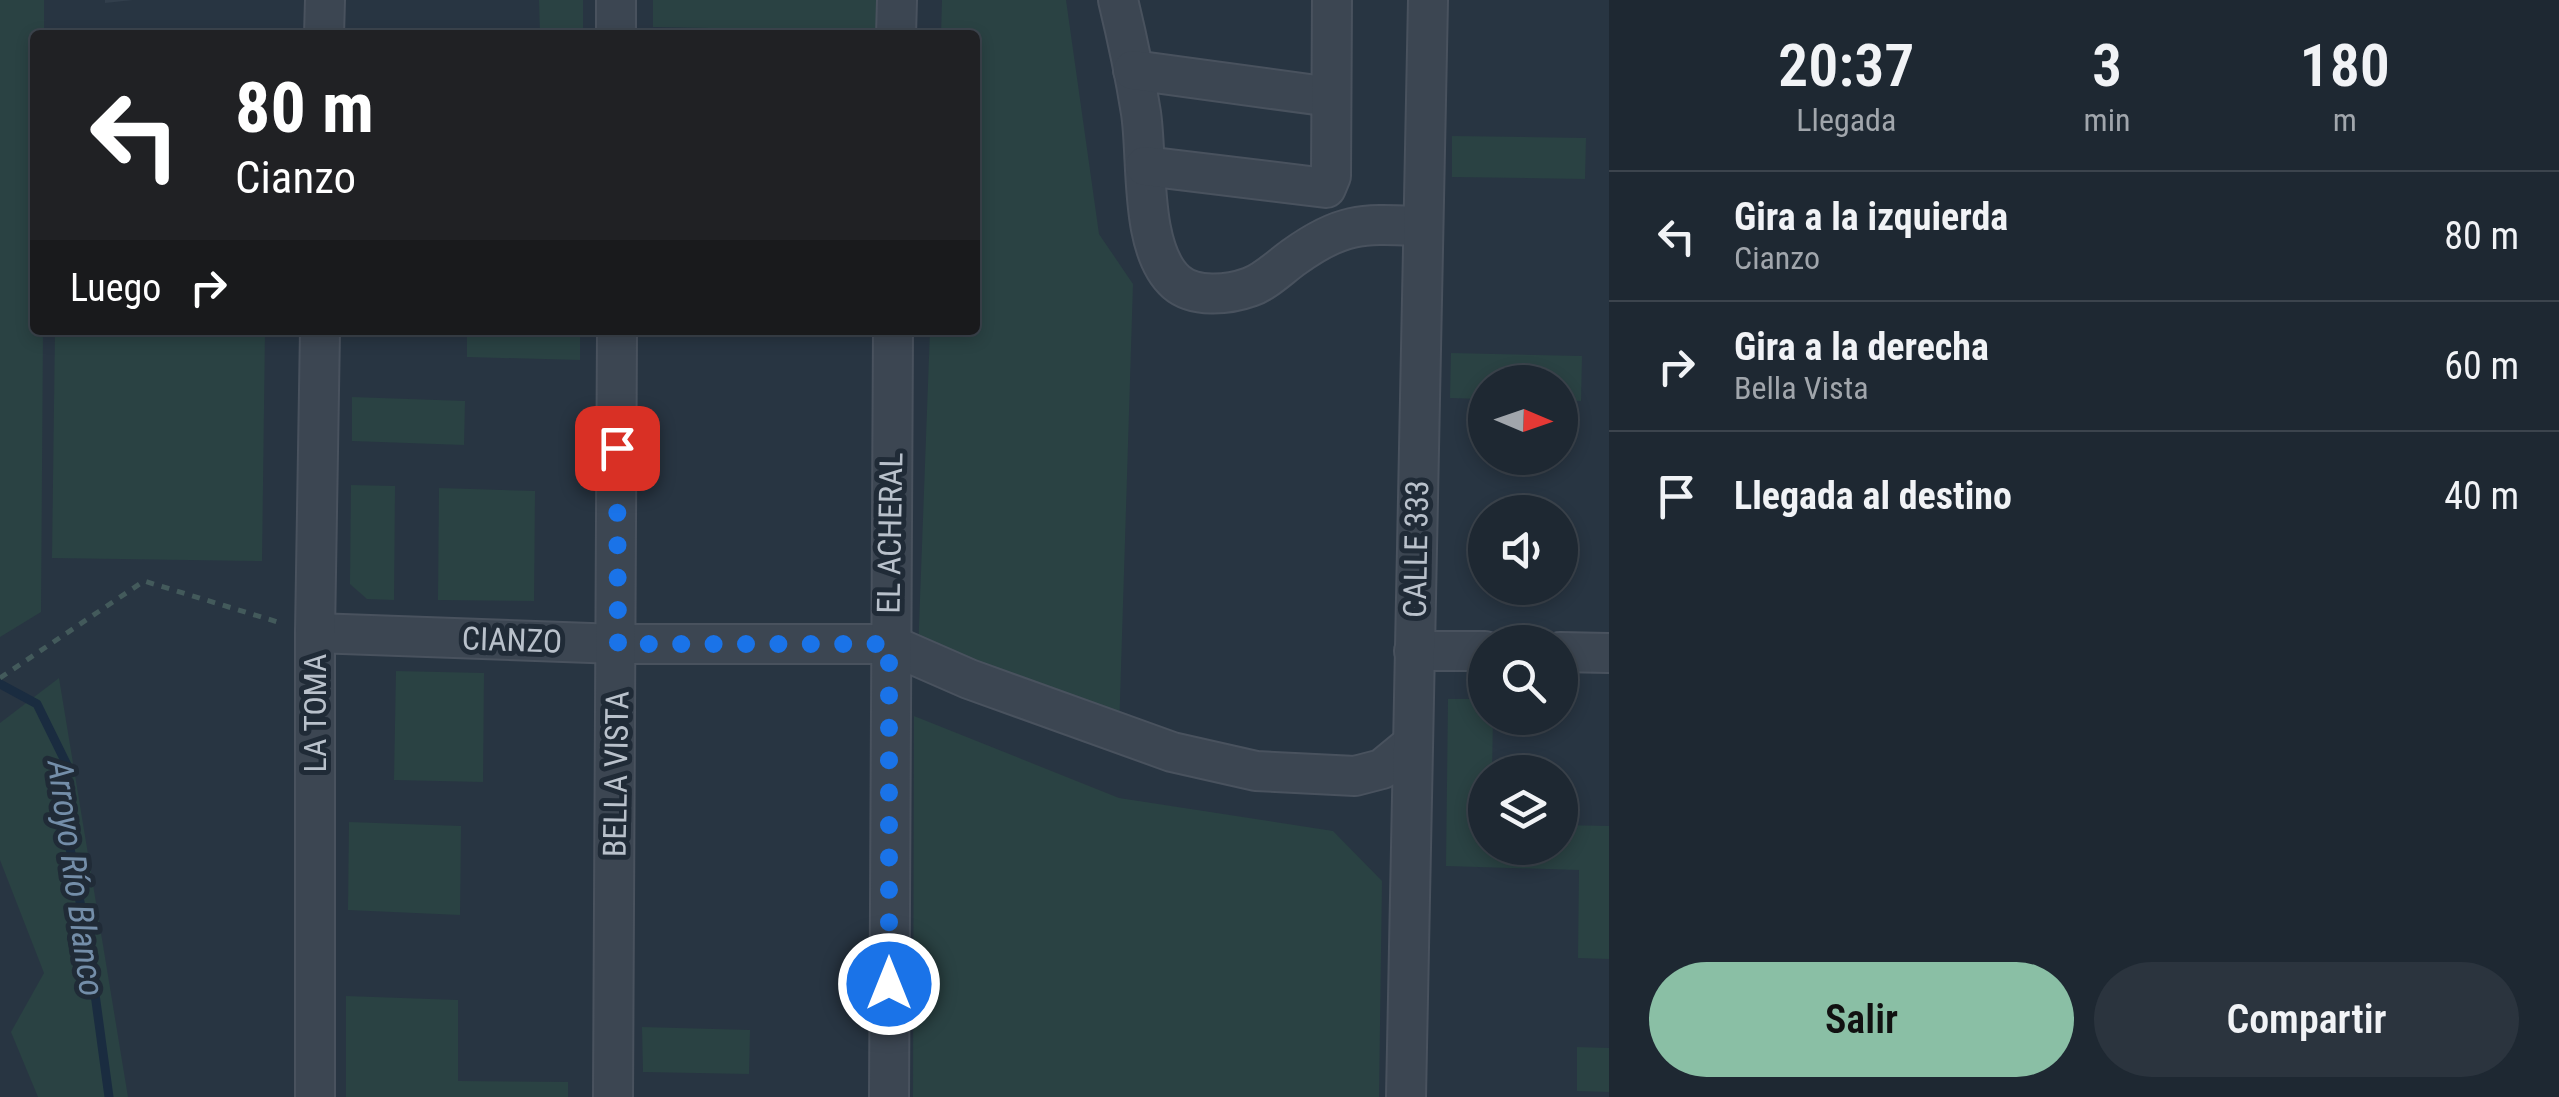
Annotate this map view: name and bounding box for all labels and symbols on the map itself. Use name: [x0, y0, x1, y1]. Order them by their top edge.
north arrow: [1468, 365, 1578, 475]
pin: [575, 406, 660, 491]
street label: EL ACHERAL: [870, 452, 910, 614]
street label: CALLE 333: [1396, 480, 1436, 618]
street label: CIANZO: [461, 619, 563, 661]
street label: LA TOMA: [296, 653, 334, 773]
street label: BELLA VISTA: [596, 691, 636, 857]
water label: Arroyo Río Blanco: [38, 755, 112, 999]
position arrow: [837, 932, 941, 1036]

